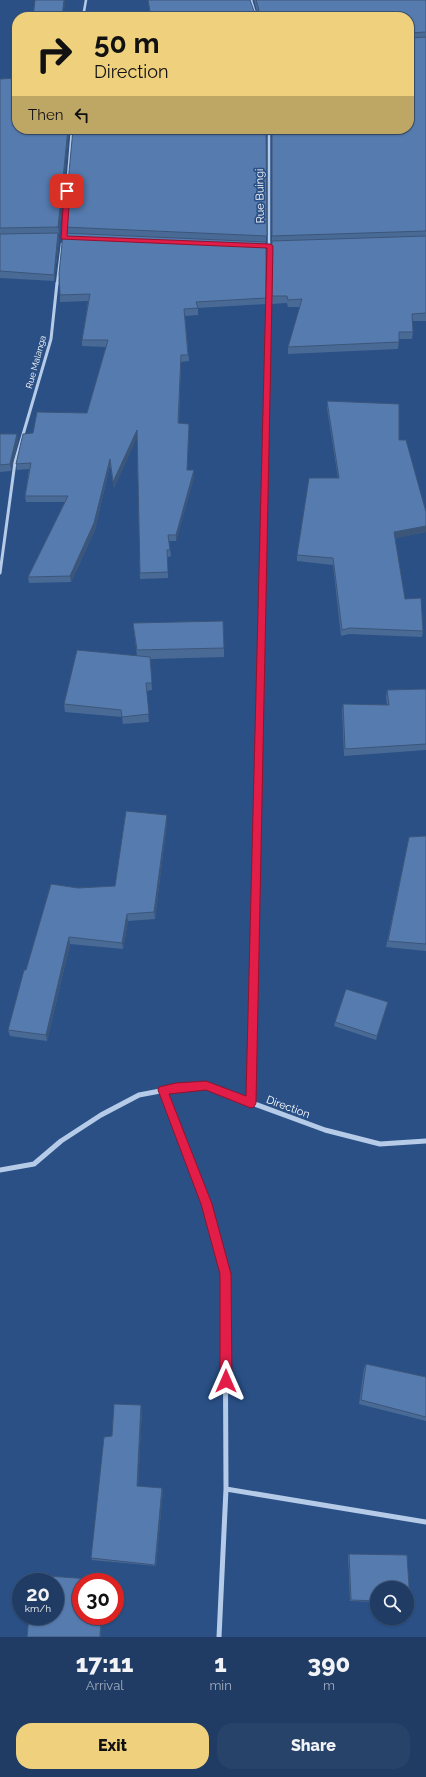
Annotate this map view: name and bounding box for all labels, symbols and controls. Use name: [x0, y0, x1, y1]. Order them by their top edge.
text: 50 m: [94, 27, 160, 60]
icon: right: [28, 28, 80, 80]
text: Direction: [94, 61, 168, 82]
icon: left: [71, 104, 93, 126]
text: Then: [28, 106, 63, 124]
street label: Rue Buingi: [253, 169, 267, 223]
pin: [50, 174, 84, 208]
icon: arrive: [56, 180, 78, 202]
street label: Rue Malanga: [24, 334, 48, 390]
street label: Direction: [264, 1093, 312, 1121]
position arrow: [205, 1360, 247, 1402]
speed limit sign: 30: [72, 1573, 124, 1625]
map controls: [370, 1581, 414, 1625]
button: search: [370, 1581, 414, 1625]
text: 20: [26, 1582, 50, 1606]
text: km/h: [25, 1603, 51, 1614]
text: 17:11: [76, 1649, 134, 1678]
text: 1: [214, 1649, 227, 1678]
text: 390: [308, 1649, 350, 1678]
text: Arrival: [86, 1678, 124, 1693]
text: min: [209, 1678, 232, 1693]
text: m: [323, 1678, 335, 1693]
button: Exit: [16, 1723, 209, 1769]
button: Share: [217, 1723, 410, 1769]

